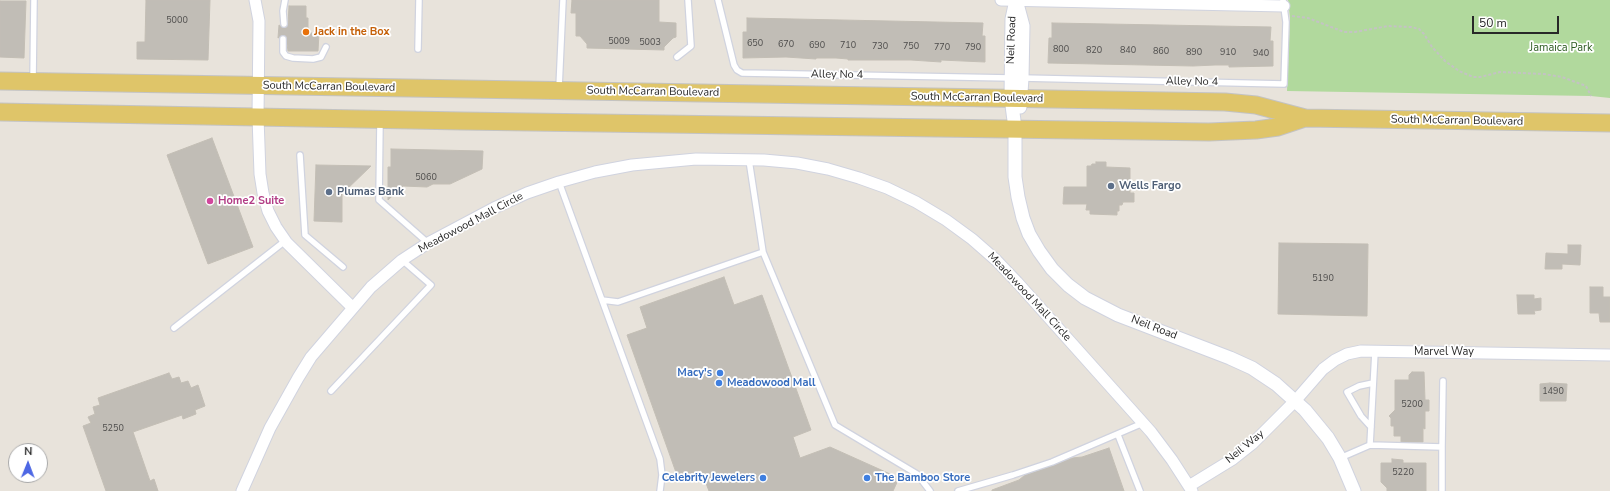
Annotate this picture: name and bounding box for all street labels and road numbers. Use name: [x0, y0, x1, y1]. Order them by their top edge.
street label: Neil Road: [1005, 16, 1019, 64]
street label: Alley No 4: [811, 68, 863, 82]
street label: Alley No 4: [1166, 75, 1218, 89]
street label: South McCarran Boulevard: [263, 79, 395, 95]
street label: South McCarran Boulevard: [587, 84, 719, 100]
street label: South McCarran Boulevard: [911, 90, 1043, 106]
street label: South McCarran Boulevard: [1391, 113, 1523, 129]
street label: Meadowood Mall Circle: [416, 190, 526, 256]
street label: Meadowood Mall Circle: [984, 250, 1074, 344]
street label: Neil Road: [1129, 313, 1179, 343]
street label: Marvel Way: [1414, 345, 1474, 359]
street label: Neil Way: [1223, 428, 1267, 466]

